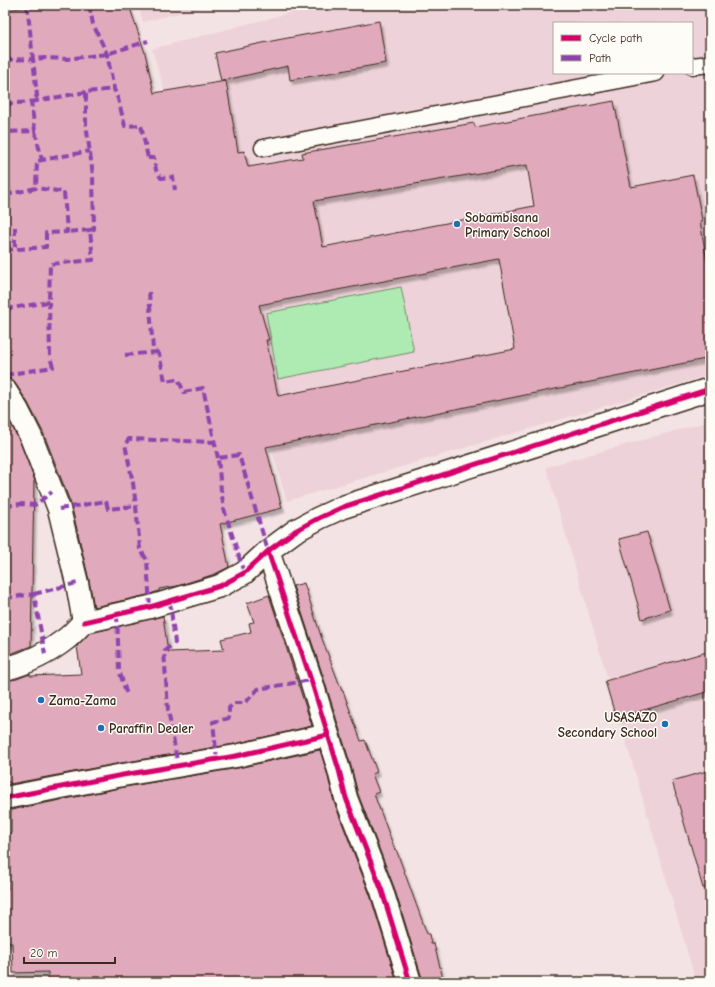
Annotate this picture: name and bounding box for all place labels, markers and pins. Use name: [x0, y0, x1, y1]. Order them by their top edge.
place label: Sobambisana Primary School: [465, 210, 550, 240]
marker: Sobambisana Primary School: [452, 219, 462, 229]
place label: Zama-Zama: [49, 693, 116, 708]
marker: Zama-Zama: [36, 695, 46, 705]
place label: USASAZO Secondary School: [558, 710, 657, 740]
marker: USASAZO Secondary School: [660, 719, 670, 729]
place label: Paraffin Dealer: [109, 721, 194, 736]
marker: Paraffin Dealer: [96, 723, 106, 733]

